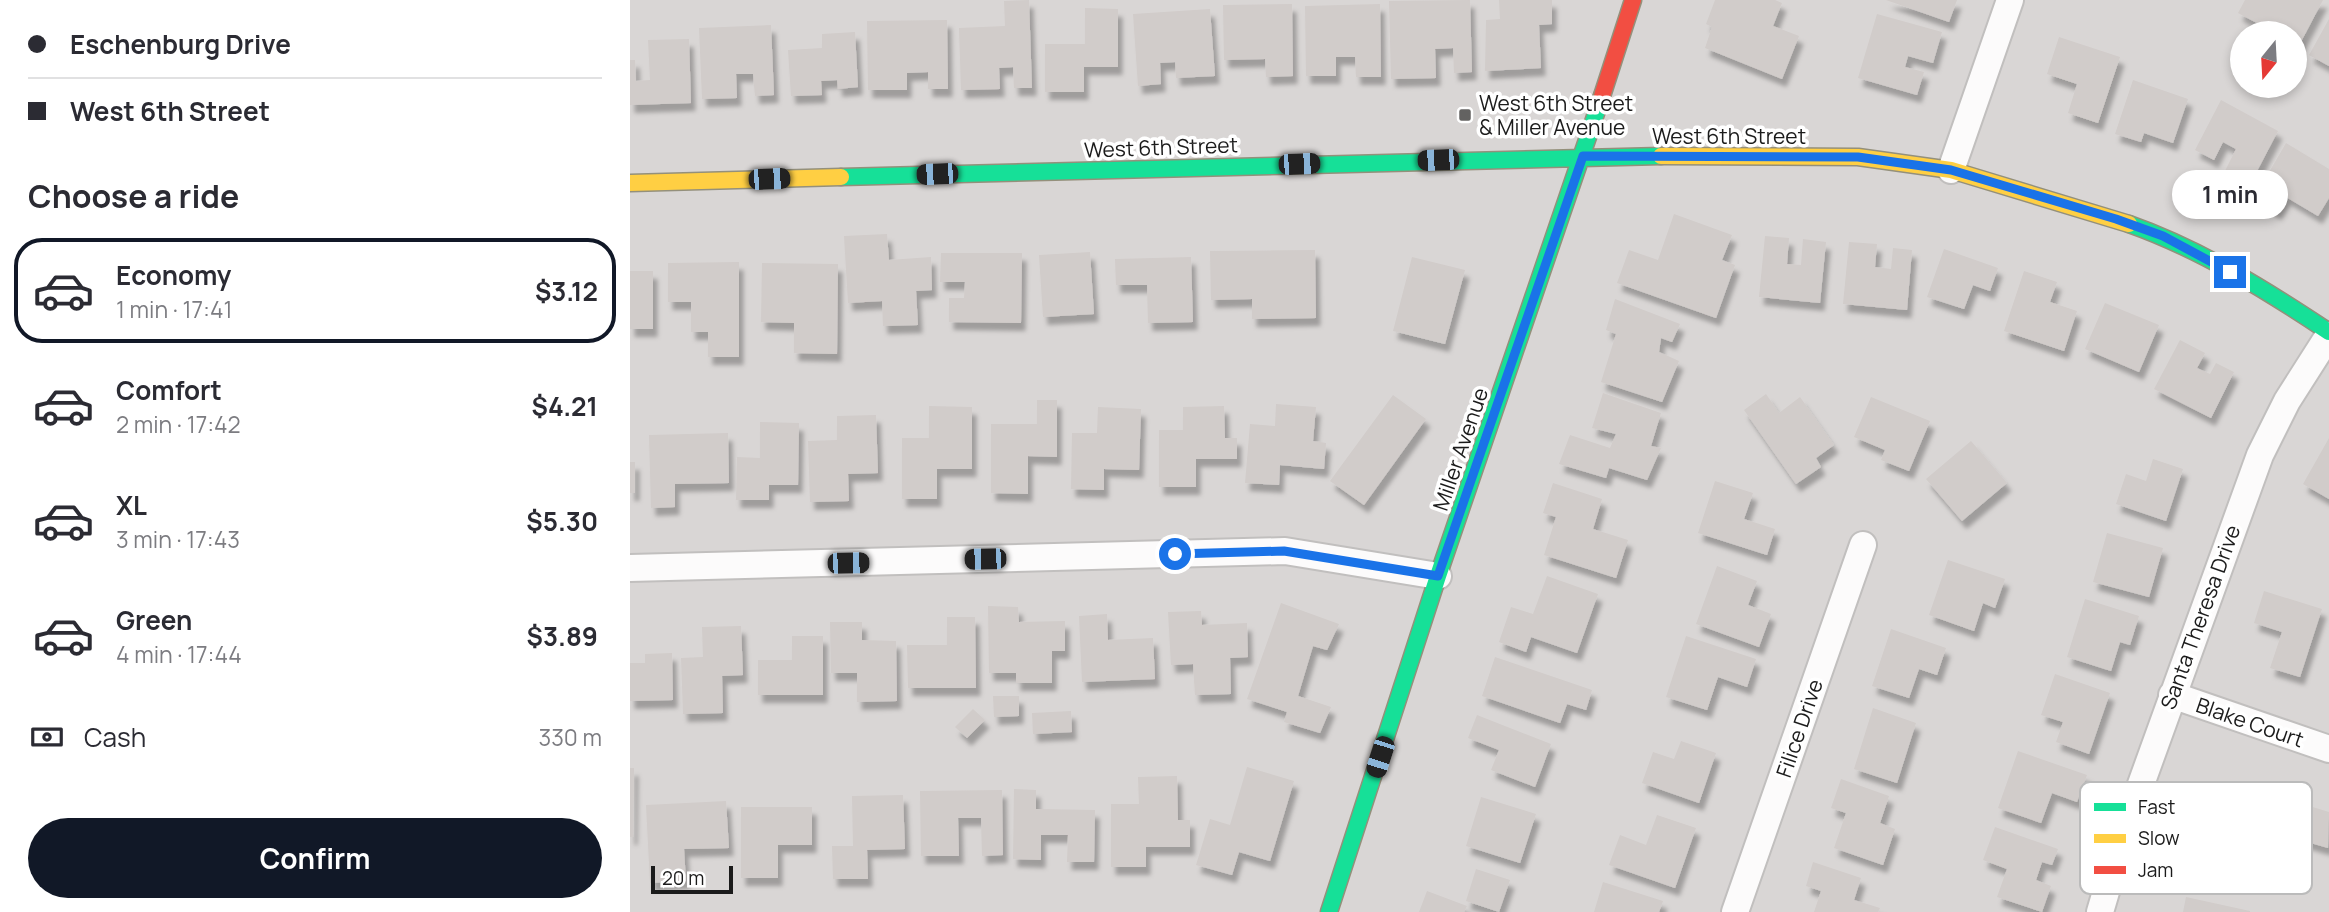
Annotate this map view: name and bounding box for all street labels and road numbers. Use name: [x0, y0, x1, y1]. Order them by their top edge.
street label: West 6th Street: [1652, 122, 1806, 150]
street label: West 6th Street: [1084, 130, 1238, 164]
street label: Miller Avenue: [1426, 384, 1494, 514]
street label: Santa Theresa Drive: [2154, 521, 2246, 713]
street label: Filice Drive: [1769, 675, 1829, 781]
street label: Blake Court: [2192, 691, 2308, 753]

